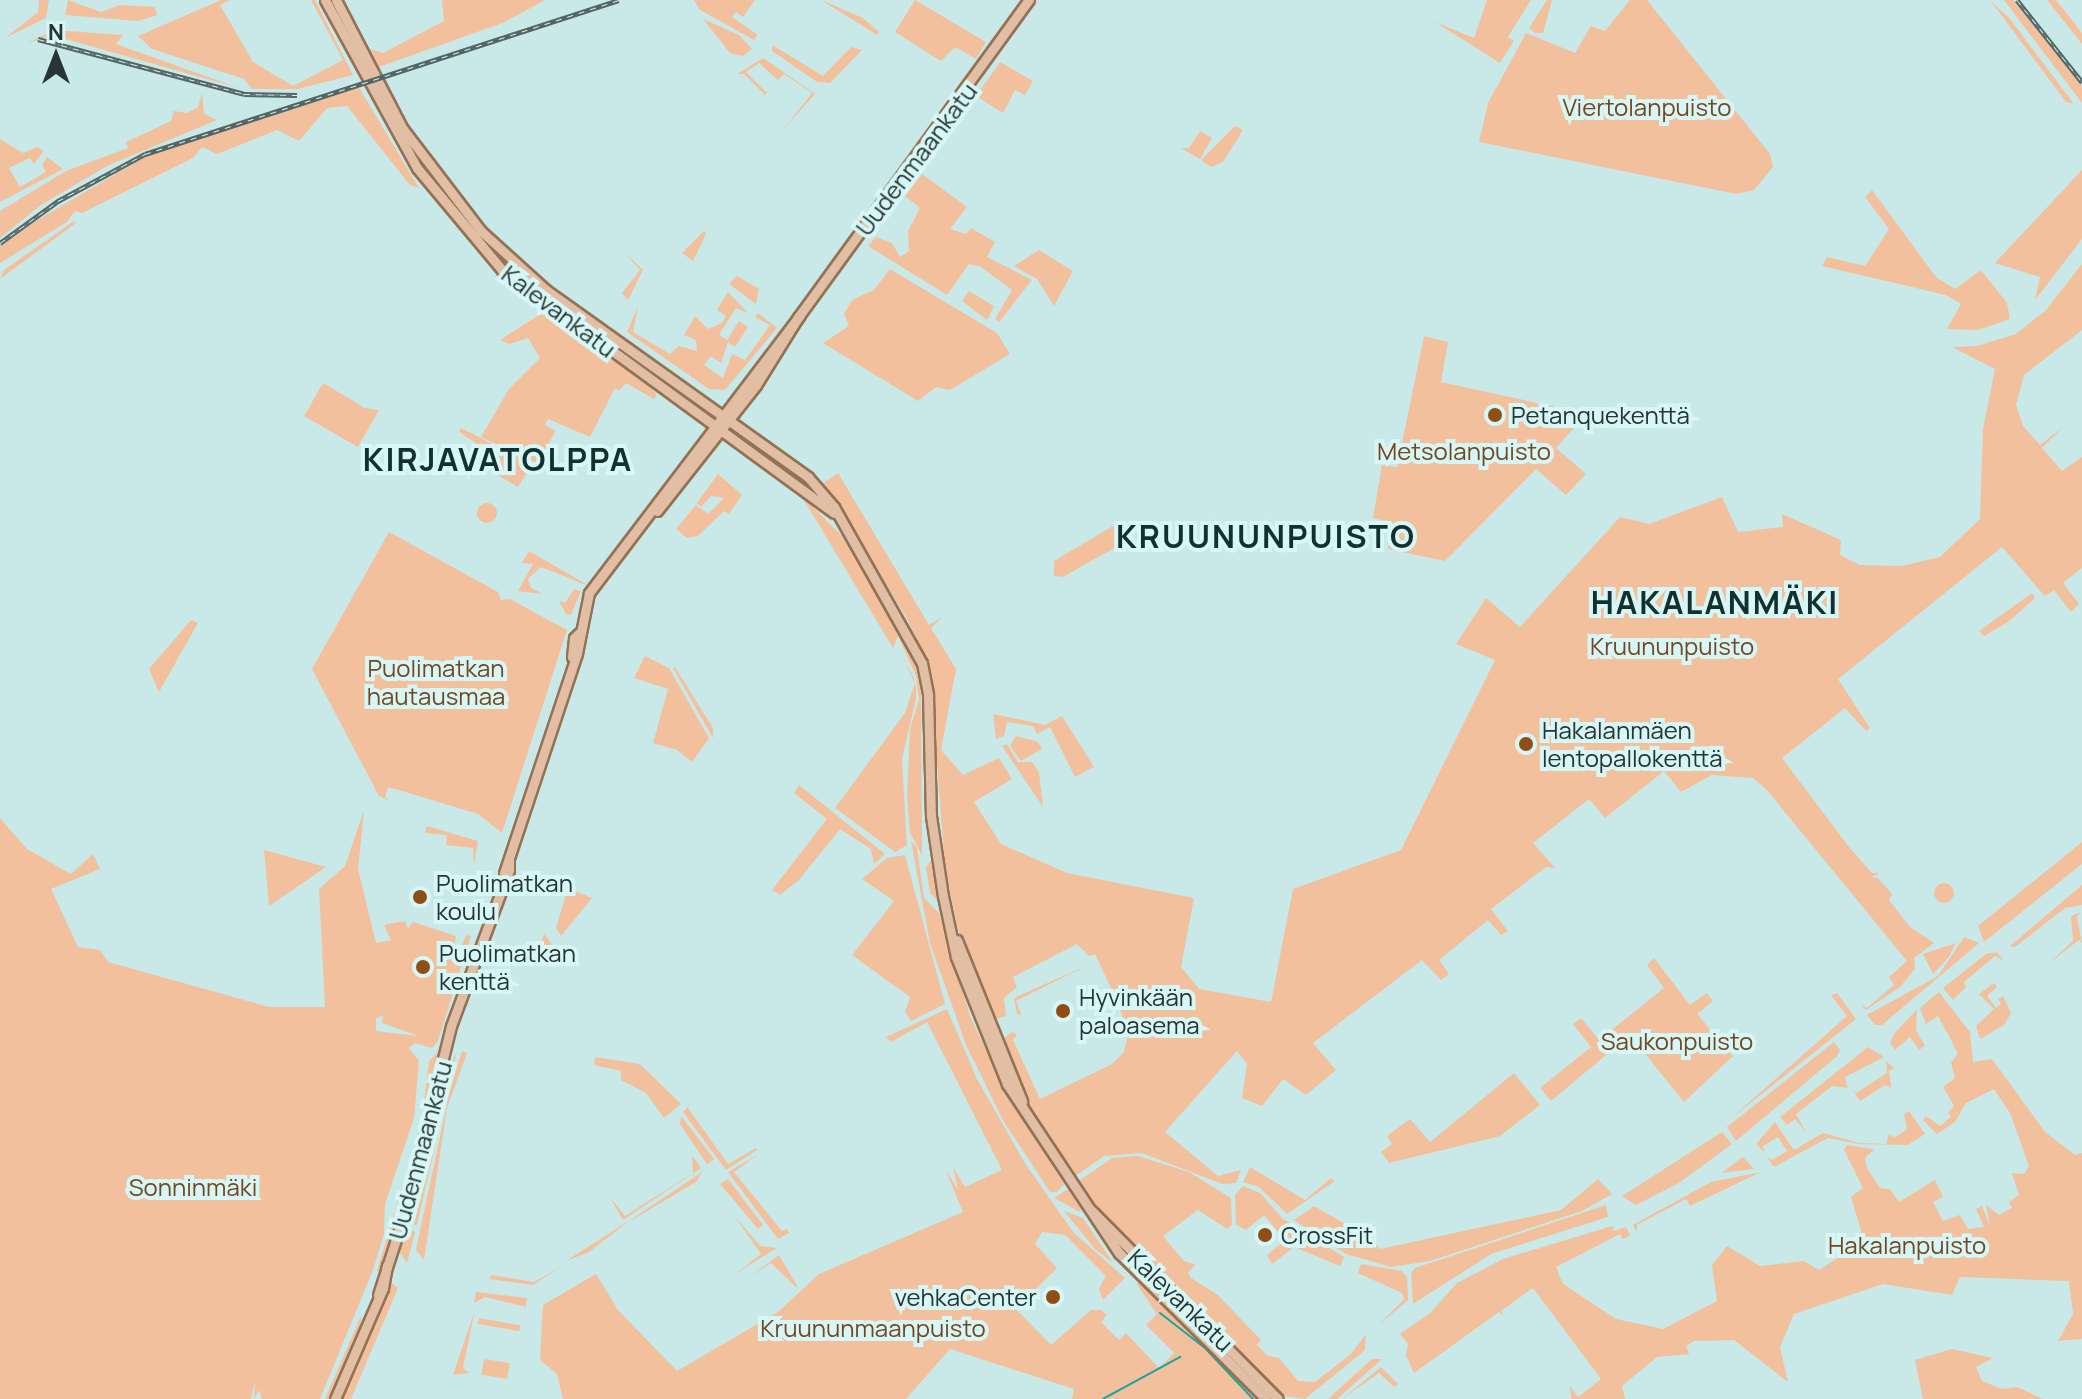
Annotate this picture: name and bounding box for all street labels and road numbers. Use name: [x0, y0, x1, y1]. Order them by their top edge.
street label: Uudenmaankatu: [849, 77, 983, 241]
street label: Kalevankatu: [496, 259, 622, 363]
street label: Uudenmaankatu: [382, 1058, 458, 1242]
street label: Kalevankatu: [1122, 1243, 1240, 1357]

